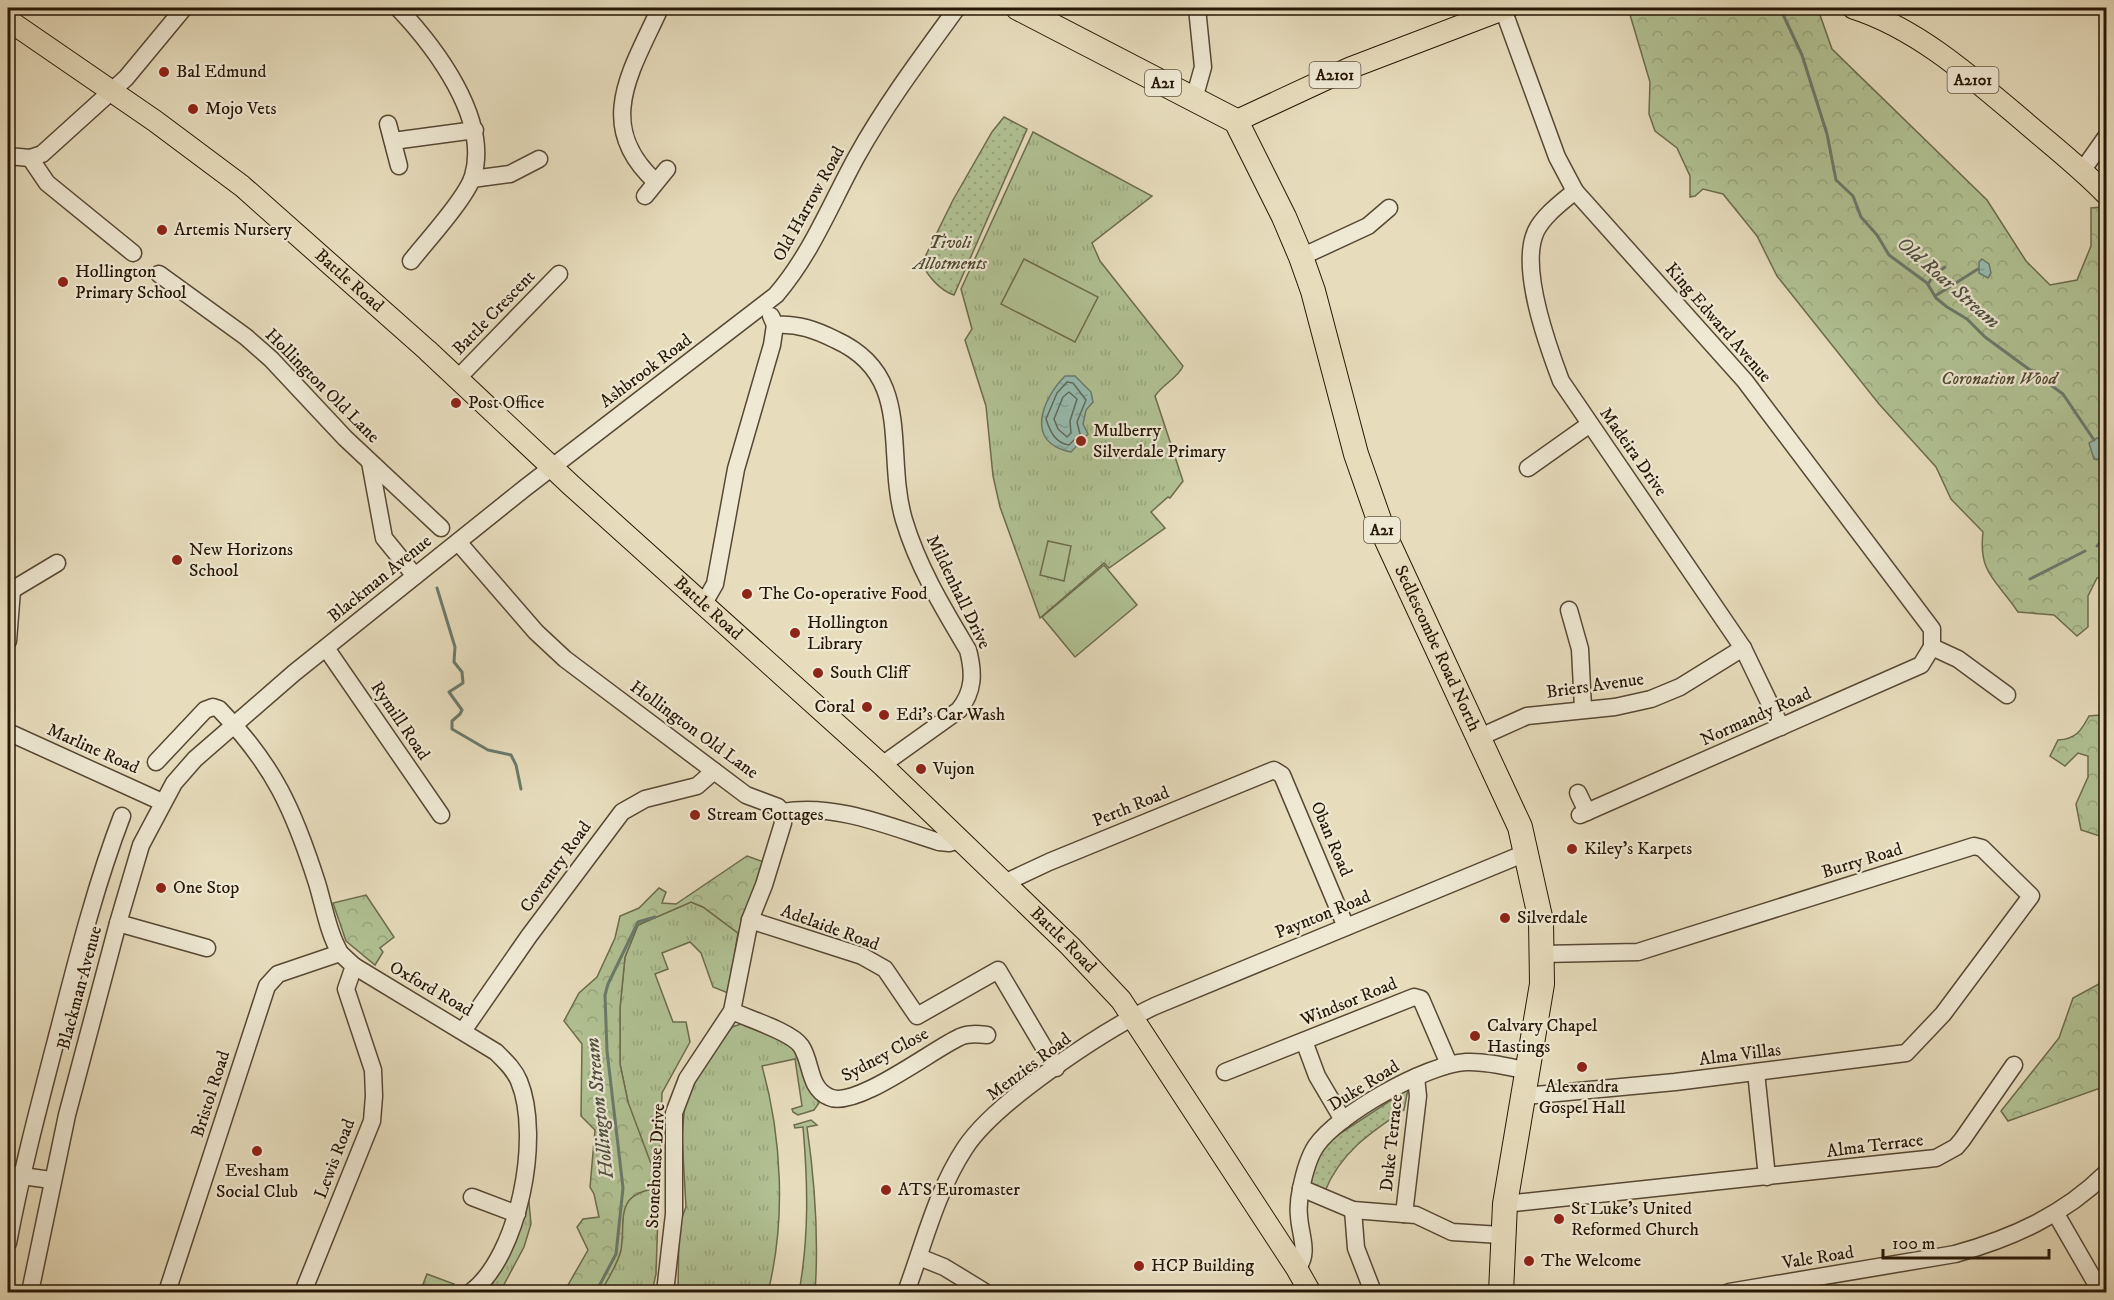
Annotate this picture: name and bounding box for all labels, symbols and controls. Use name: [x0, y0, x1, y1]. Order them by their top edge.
place label: Bal Edmund: [176, 61, 267, 83]
road number: A2101: [1310, 62, 1360, 88]
marker: Bal Edmund: [157, 65, 171, 79]
road number: A2101: [1948, 67, 1998, 93]
road number: A21: [1145, 70, 1181, 96]
place label: Mojo Vets: [205, 98, 277, 120]
marker: Mojo Vets: [186, 102, 200, 116]
street label: Old Harrow Road: [768, 143, 850, 265]
place label: Artemis Nursery: [174, 219, 292, 241]
marker: Artemis Nursery: [155, 223, 169, 237]
park label: Tivoli Allotments: [911, 232, 987, 275]
water label: Old Roar Stream: [1891, 232, 2005, 334]
street label: Battle Road: [310, 245, 388, 317]
street label: King Edward Avenue: [1660, 259, 1776, 387]
place label: Hollington Primary School: [75, 261, 187, 304]
street label: Battle Crescent: [448, 266, 540, 360]
marker: Hollington Primary School: [56, 275, 70, 289]
street label: Hollington Old Lane: [260, 324, 384, 448]
street label: Ashbrook Road: [596, 329, 696, 413]
park label: Coronation Wood: [1941, 368, 2059, 390]
place label: Post Office: [468, 392, 545, 414]
marker: Post Office: [449, 396, 463, 410]
street label: Madeira Drive: [1594, 403, 1672, 501]
place label: Mulberry Silverdale Primary: [1093, 420, 1226, 463]
marker: Mulberry Silverdale Primary: [1074, 434, 1088, 448]
road number: A21: [1364, 517, 1400, 543]
street label: Blackman Avenue: [324, 530, 436, 628]
street label: Mildenhall Drive: [921, 531, 995, 653]
place label: New Horizons School: [189, 539, 293, 582]
marker: New Horizons School: [170, 553, 184, 567]
street label: Sedlescombe Road North: [1389, 562, 1485, 736]
street label: Battle Road: [669, 572, 747, 645]
place label: The Co-operative Food: [759, 583, 927, 605]
marker: The Co-operative Food: [740, 587, 754, 601]
place label: Hollington Library: [807, 612, 889, 655]
marker: Hollington Library: [788, 626, 802, 640]
place label: South Cliff: [830, 662, 911, 684]
marker: South Cliff: [811, 666, 825, 680]
street label: Briers Avenue: [1545, 668, 1645, 704]
street label: Hollington Old Lane: [626, 676, 762, 784]
street label: Rymill Road: [366, 677, 434, 765]
street label: Normandy Road: [1697, 683, 1815, 751]
place label: Coral: [815, 696, 856, 718]
marker: Coral: [860, 700, 874, 714]
place label: Edi's Car Wash: [896, 704, 1006, 726]
marker: Edi's Car Wash: [877, 708, 891, 722]
street label: Marline Road: [43, 719, 143, 779]
place label: Vujon: [932, 758, 975, 780]
marker: Vujon: [914, 762, 928, 776]
street label: Perth Road: [1089, 782, 1173, 832]
street label: Oban Road: [1305, 798, 1357, 880]
place label: Stream Cottages: [707, 804, 824, 826]
marker: Stream Cottages: [688, 808, 702, 822]
street label: Coventry Road: [516, 817, 597, 917]
place label: Kiley's Karpets: [1584, 838, 1692, 860]
street label: Burry Road: [1819, 838, 1905, 884]
marker: Kiley's Karpets: [1565, 842, 1579, 856]
place label: One Stop: [173, 877, 239, 899]
marker: One Stop: [154, 881, 168, 895]
street label: Paynton Road: [1272, 886, 1374, 944]
street label: Adelaide Road: [778, 900, 882, 956]
street label: Battle Road: [1025, 902, 1101, 978]
place label: Silverdale: [1517, 907, 1588, 929]
marker: Silverdale: [1498, 911, 1512, 925]
street label: Blackman Avenue: [53, 924, 107, 1052]
street label: Oxford Road: [385, 956, 477, 1022]
street label: Windsor Road: [1297, 973, 1400, 1032]
place label: Calvary Chapel Hastings: [1487, 1015, 1598, 1058]
street label: Sydney Close: [838, 1023, 932, 1087]
street label: Menzies Road: [982, 1028, 1076, 1106]
marker: Calvary Chapel Hastings: [1468, 1029, 1482, 1043]
water label: Hollington Stream: [580, 1036, 620, 1181]
street label: Alma Villas: [1698, 1039, 1782, 1071]
street label: Bristol Road: [187, 1048, 235, 1140]
street label: Duke Road: [1324, 1056, 1404, 1116]
marker: Alexandra Gospel Hall: [1575, 1060, 1589, 1074]
place label: Alexandra Gospel Hall: [1539, 1076, 1626, 1119]
street label: Duke Terrace: [1376, 1093, 1408, 1193]
street label: Stonehouse Drive: [642, 1103, 670, 1229]
street label: Lewis Road: [310, 1116, 360, 1202]
street label: Alma Terrace: [1825, 1129, 1925, 1163]
marker: Evesham Social Club: [250, 1144, 264, 1158]
place label: Evesham Social Club: [216, 1160, 298, 1203]
place label: ATS Euromaster: [898, 1179, 1020, 1201]
marker: ATS Euromaster: [879, 1183, 893, 1197]
place label: St Luke's United Reformed Church: [1571, 1198, 1700, 1241]
marker: St Luke's United Reformed Church: [1552, 1212, 1566, 1226]
scale bar: [1883, 1222, 2050, 1260]
text: 100 m: [1892, 1233, 1935, 1255]
street label: Vale Road: [1780, 1242, 1855, 1275]
place label: The Welcome: [1541, 1250, 1641, 1272]
marker: The Welcome: [1522, 1254, 1536, 1268]
place label: HCP Building: [1151, 1255, 1254, 1277]
marker: HCP Building: [1132, 1259, 1146, 1273]

